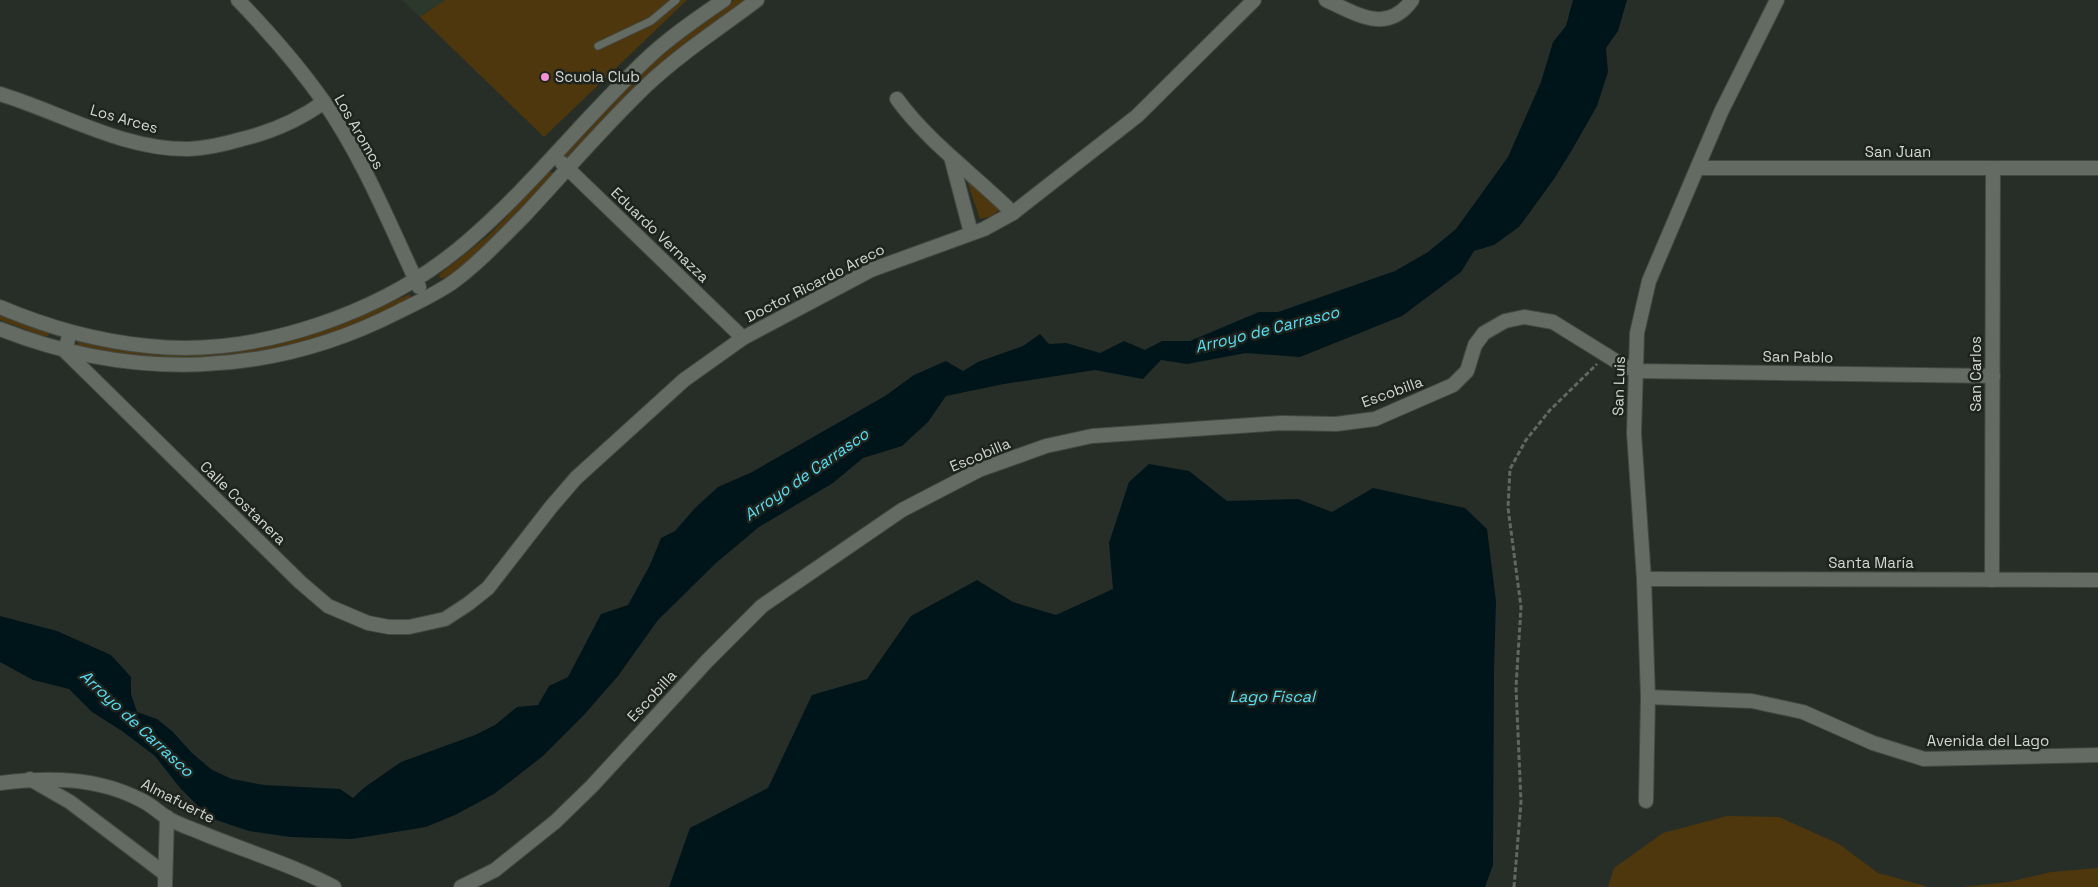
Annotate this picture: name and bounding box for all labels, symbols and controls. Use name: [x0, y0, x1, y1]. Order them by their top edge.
place label: Scuola Club: [555, 67, 640, 86]
marker: Scuola Club: [539, 71, 551, 83]
street label: Los Aromos: [330, 91, 388, 173]
street label: Los Arces: [88, 100, 160, 137]
street label: San Juan: [1865, 142, 1931, 161]
street label: Eduardo Vernazza: [607, 183, 714, 287]
street label: Doctor Ricardo Areco: [742, 239, 888, 326]
water label: Arroyo de Carrasco: [1193, 301, 1342, 358]
street label: San Carlos: [1966, 336, 1985, 412]
street label: San Pablo: [1762, 346, 1834, 367]
street label: San Luis: [1608, 356, 1629, 416]
street label: Escobilla: [1359, 372, 1425, 411]
water label: Arroyo de Carrasco: [740, 423, 874, 525]
street label: Escobilla: [947, 433, 1013, 476]
street label: Calle Costanera: [196, 457, 291, 549]
street label: Santa María: [1828, 553, 1914, 572]
water label: Arroyo de Carrasco: [75, 665, 199, 782]
street label: Escobilla: [623, 666, 681, 726]
water label: Lago Fiscal: [1229, 686, 1317, 707]
street label: Avenida del Lago: [1927, 731, 2049, 750]
street label: Almafuerte: [138, 774, 218, 827]

